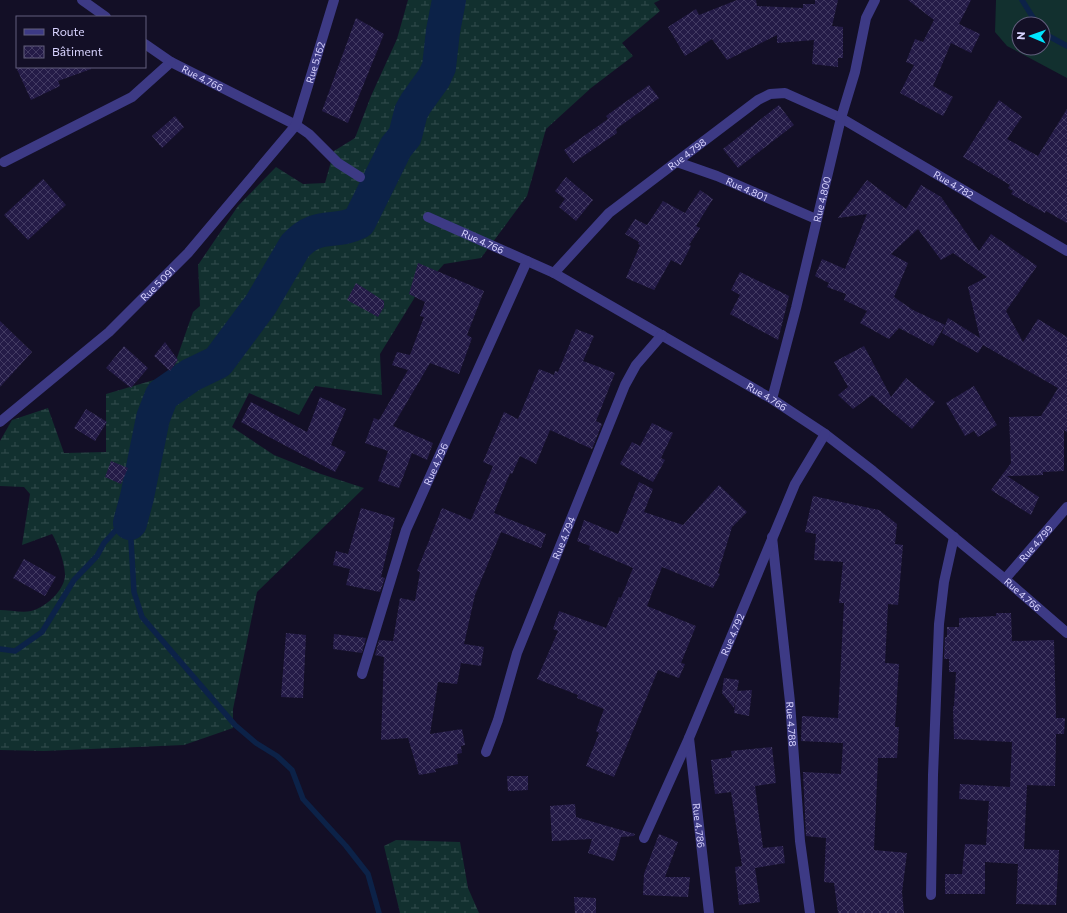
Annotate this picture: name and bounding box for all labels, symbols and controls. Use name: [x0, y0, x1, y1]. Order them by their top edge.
legend: [16, 16, 146, 68]
north arrow: [1011, 16, 1051, 56]
text: Route: [52, 24, 85, 38]
text: N: [1014, 31, 1027, 40]
street label: Rue 5.162: [303, 40, 327, 84]
text: Bâtiment: [52, 44, 103, 58]
street label: Rue 4.766: [180, 62, 225, 93]
street label: Rue 4.798: [665, 136, 708, 172]
street label: Rue 4.782: [932, 168, 976, 201]
street label: Rue 4.801: [724, 175, 770, 203]
street label: Rue 4.800: [811, 175, 833, 223]
street label: Rue 4.766: [460, 227, 506, 256]
street label: Rue 5.091: [138, 264, 177, 303]
street label: Rue 4.766: [745, 380, 789, 413]
street label: Rue 4.796: [421, 441, 450, 487]
street label: Rue 4.794: [549, 515, 577, 561]
street label: Rue 4.799: [1016, 522, 1055, 564]
street label: Rue 4.766: [1002, 575, 1044, 614]
street label: Rue 4.792: [718, 611, 747, 657]
street label: Rue 4.788: [784, 701, 799, 747]
street label: Rue 4.786: [690, 802, 708, 849]

